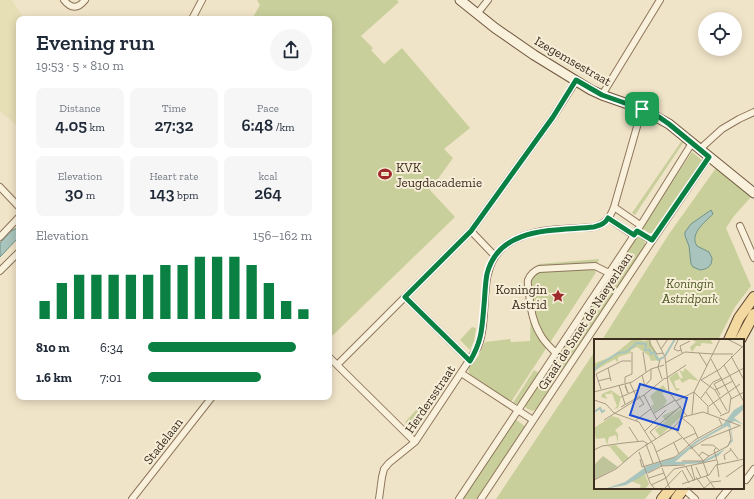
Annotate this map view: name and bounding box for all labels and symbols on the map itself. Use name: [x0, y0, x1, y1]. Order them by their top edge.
street label: Izegemsestraat: [532, 33, 614, 89]
pin: [625, 92, 659, 126]
place label: KVK Jeugdacademie: [396, 160, 482, 190]
sports icon: KVK Jeugdacademie: [377, 166, 393, 182]
street label: Graaf de Smet de Naeyerlaan: [535, 249, 636, 393]
park label: Koningin Astridpark: [661, 276, 718, 306]
place label: Koningin Astrid: [495, 282, 548, 312]
place icon: Koningin Astrid: [550, 288, 566, 304]
inset map: [594, 339, 744, 489]
street label: Herdersstraat: [402, 362, 458, 436]
street label: Stadelaan: [140, 414, 186, 467]

